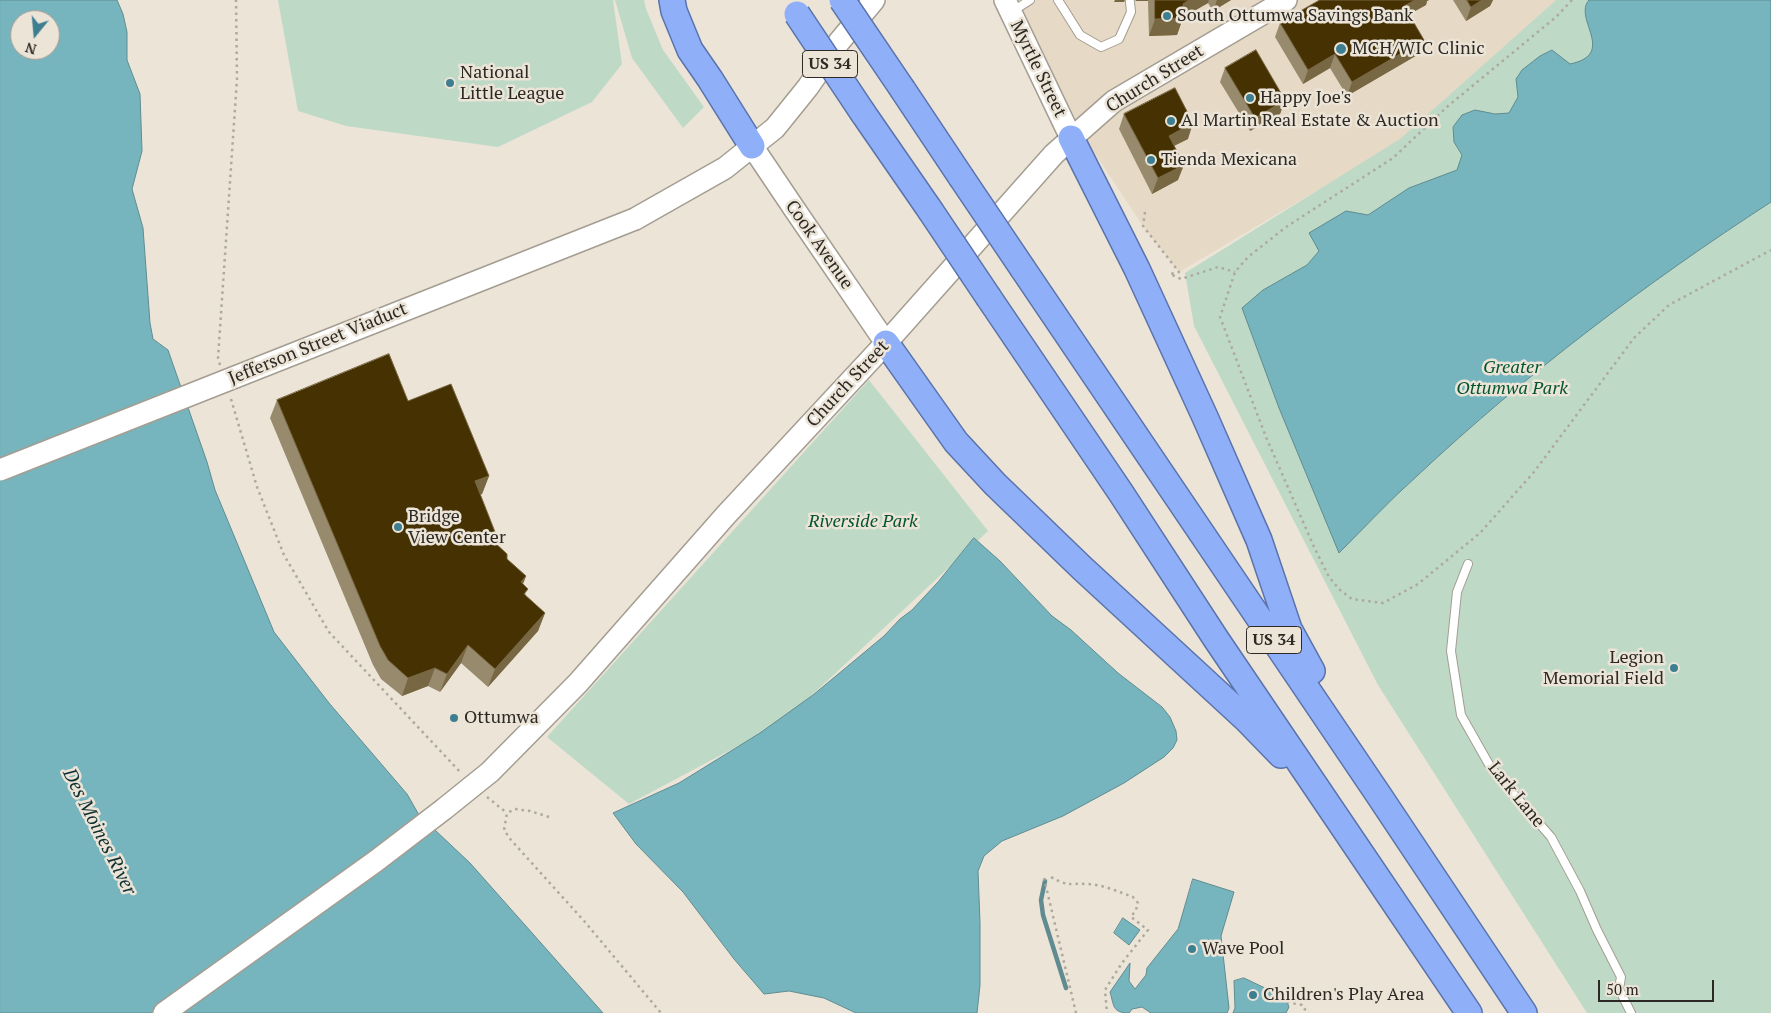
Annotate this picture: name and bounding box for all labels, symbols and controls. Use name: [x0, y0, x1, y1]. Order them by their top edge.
place label: South Ottumwa Savings Bank: [1177, 5, 1413, 27]
north arrow: [10, 10, 60, 60]
marker: South Ottumwa Savings Bank: [1161, 10, 1173, 22]
street label: Myrtle Street: [1005, 17, 1071, 121]
text: N: [23, 38, 39, 60]
place label: MCH/WIC Clinic: [1352, 38, 1485, 60]
street label: Church Street: [1102, 40, 1208, 118]
marker: MCH/WIC Clinic: [1334, 42, 1348, 56]
road number: US 34: [802, 51, 858, 78]
place label: National Little League: [460, 62, 564, 104]
marker: National Little League: [444, 77, 456, 89]
place label: Happy Joe's: [1260, 87, 1351, 109]
marker: Happy Joe's: [1244, 92, 1256, 104]
place label: Al Martin Real Estate & Auction: [1181, 110, 1439, 132]
marker: Al Martin Real Estate & Auction: [1165, 115, 1177, 127]
place label: Tienda Mexicana: [1161, 149, 1297, 171]
marker: Tienda Mexicana: [1145, 154, 1157, 166]
street label: Cook Avenue: [780, 196, 858, 294]
street label: Jefferson Street Viaduct: [226, 298, 410, 390]
street label: Church Street: [802, 336, 894, 432]
park label: Greater Ottumwa Park: [1456, 357, 1568, 399]
place label: Bridge View Center: [408, 506, 506, 548]
park label: Riverside Park: [808, 511, 918, 533]
marker: Bridge View Center: [392, 521, 404, 533]
road number: US 34: [1246, 626, 1302, 654]
place label: Legion Memorial Field: [1543, 647, 1664, 690]
marker: Legion Memorial Field: [1668, 662, 1680, 674]
place label: Ottumwa: [464, 707, 539, 729]
marker: Ottumwa: [448, 712, 460, 724]
street label: Lark Lane: [1483, 758, 1549, 832]
water label: Des Moines River: [57, 765, 141, 899]
place label: Wave Pool: [1202, 938, 1284, 960]
marker: Wave Pool: [1186, 943, 1198, 955]
scale bar: [1601, 970, 1717, 1002]
text: 50 m: [1606, 979, 1639, 999]
place label: Children's Play Area: [1263, 984, 1424, 1006]
marker: Children's Play Area: [1247, 989, 1259, 1001]

